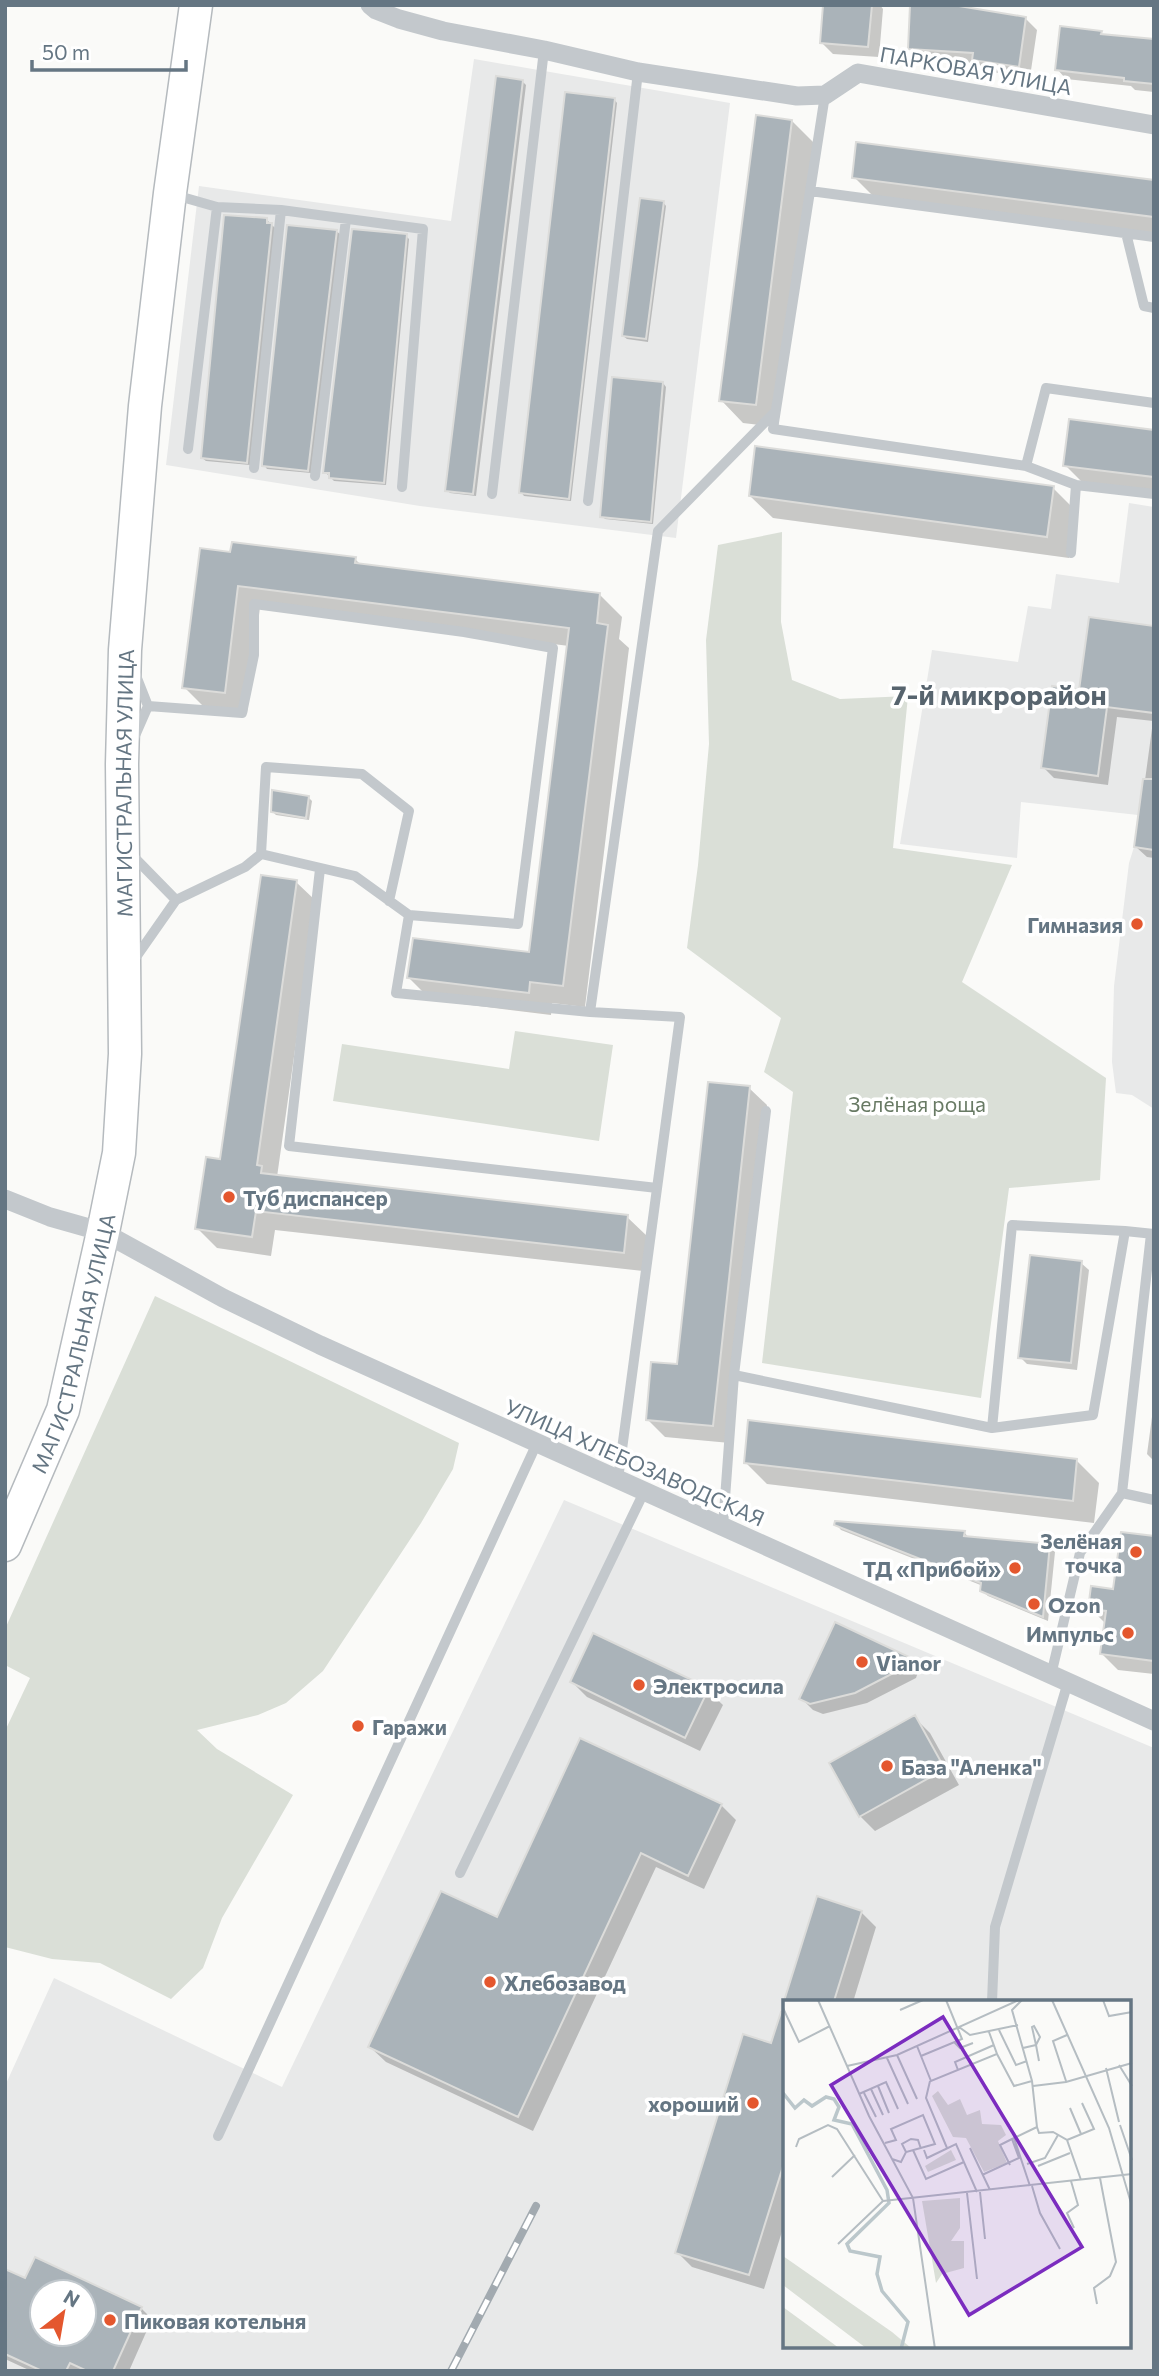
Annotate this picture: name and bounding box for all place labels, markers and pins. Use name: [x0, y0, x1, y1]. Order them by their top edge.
place label: Гимназия: [1027, 912, 1123, 937]
marker: Гимназия: [1129, 916, 1145, 932]
place label: Туб диспансер: [243, 1185, 388, 1210]
marker: Туб диспансер: [221, 1189, 237, 1205]
place label: Зелёная точка: [1040, 1528, 1122, 1577]
marker: Зелёная точка: [1128, 1544, 1144, 1560]
place label: ТД «Прибой»: [863, 1556, 1001, 1581]
marker: ТД «Прибой»: [1007, 1560, 1023, 1576]
place label: Ozon: [1048, 1592, 1101, 1617]
marker: Ozon: [1026, 1596, 1042, 1612]
place label: Импульс: [1026, 1621, 1114, 1646]
marker: Импульс: [1120, 1625, 1136, 1641]
place label: Vianor: [876, 1650, 942, 1675]
marker: Vianor: [854, 1654, 870, 1670]
place label: Электросила: [653, 1673, 784, 1698]
marker: Электросила: [631, 1677, 647, 1693]
place label: Гаражи: [372, 1714, 447, 1739]
marker: Гаражи: [350, 1718, 366, 1734]
place label: База "Аленка": [901, 1754, 1042, 1779]
marker: База "Аленка": [879, 1758, 895, 1774]
place label: Хлебозавод: [504, 1970, 626, 1995]
marker: Хлебозавод: [482, 1974, 498, 1990]
place label: хороший: [648, 2091, 739, 2116]
marker: хороший: [745, 2095, 761, 2111]
place label: Пиковая котельня: [124, 2308, 306, 2333]
marker: Пиковая котельня: [102, 2312, 118, 2328]

